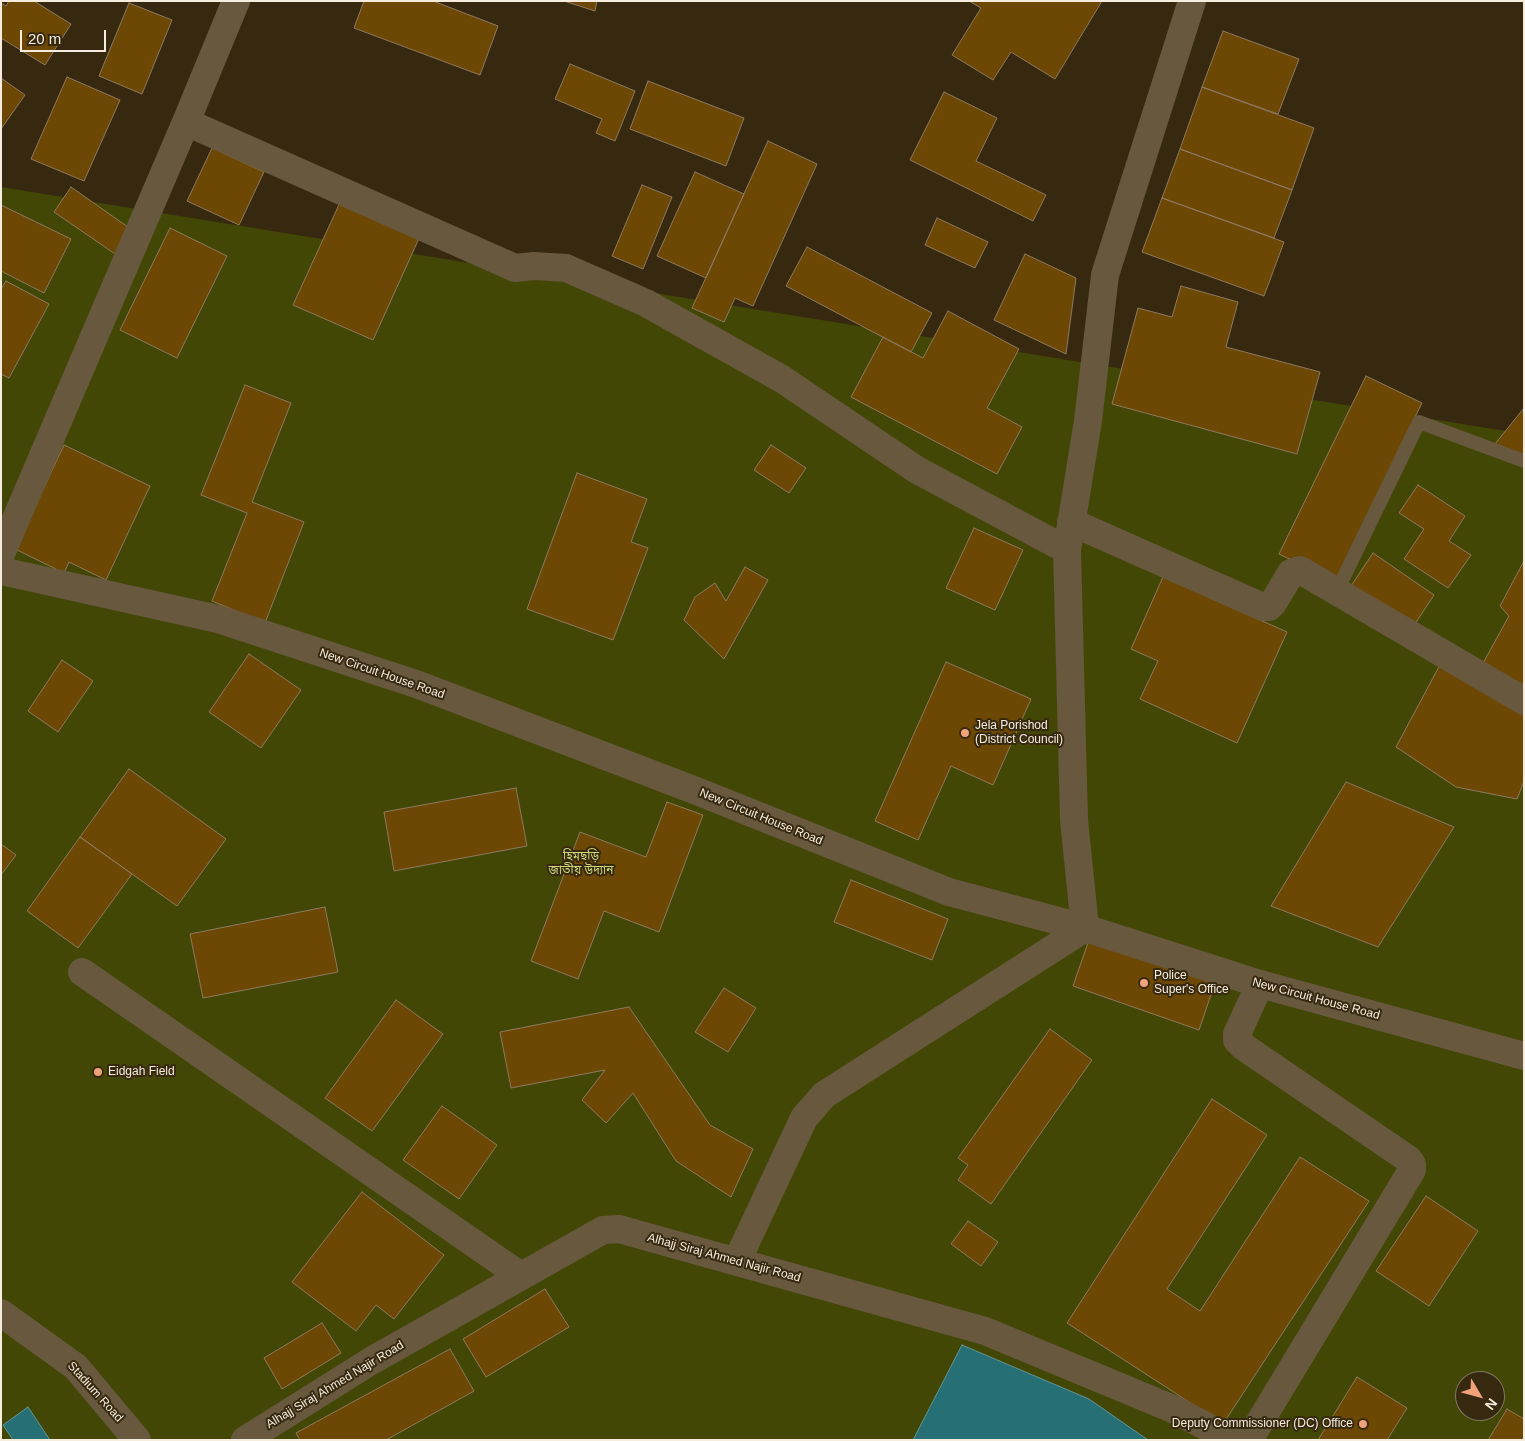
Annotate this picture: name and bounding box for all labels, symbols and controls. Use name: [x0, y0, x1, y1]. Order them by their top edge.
scale bar: [22, 20, 109, 52]
text: 20 m: [28, 30, 61, 47]
street label: New Circuit House Road: [318, 646, 446, 702]
place label: Jela Porishod (District Council): [975, 719, 1063, 747]
marker: Jela Porishod (District Council): [959, 727, 971, 739]
street label: New Circuit House Road: [697, 786, 825, 848]
park label: হিমছড়ি জাতীয় উদ্যান: [549, 850, 613, 878]
place label: Police Super's Office: [1154, 969, 1229, 997]
street label: New Circuit House Road: [1251, 975, 1381, 1023]
marker: Police Super's Office: [1138, 977, 1150, 989]
place label: Eidgah Field: [108, 1065, 175, 1079]
marker: Eidgah Field: [92, 1066, 104, 1078]
street label: Alhajj Siraj Ahmed Najir Road: [646, 1231, 802, 1285]
street label: Alhajj Siraj Ahmed Najir Road: [264, 1338, 406, 1432]
street label: Stadium Road: [64, 1359, 126, 1425]
north arrow: [1455, 1371, 1505, 1421]
text: N: [1482, 1396, 1501, 1413]
place label: Deputy Commissioner (DC) Office: [1172, 1417, 1353, 1431]
marker: Deputy Commissioner (DC) Office: [1357, 1418, 1369, 1430]

